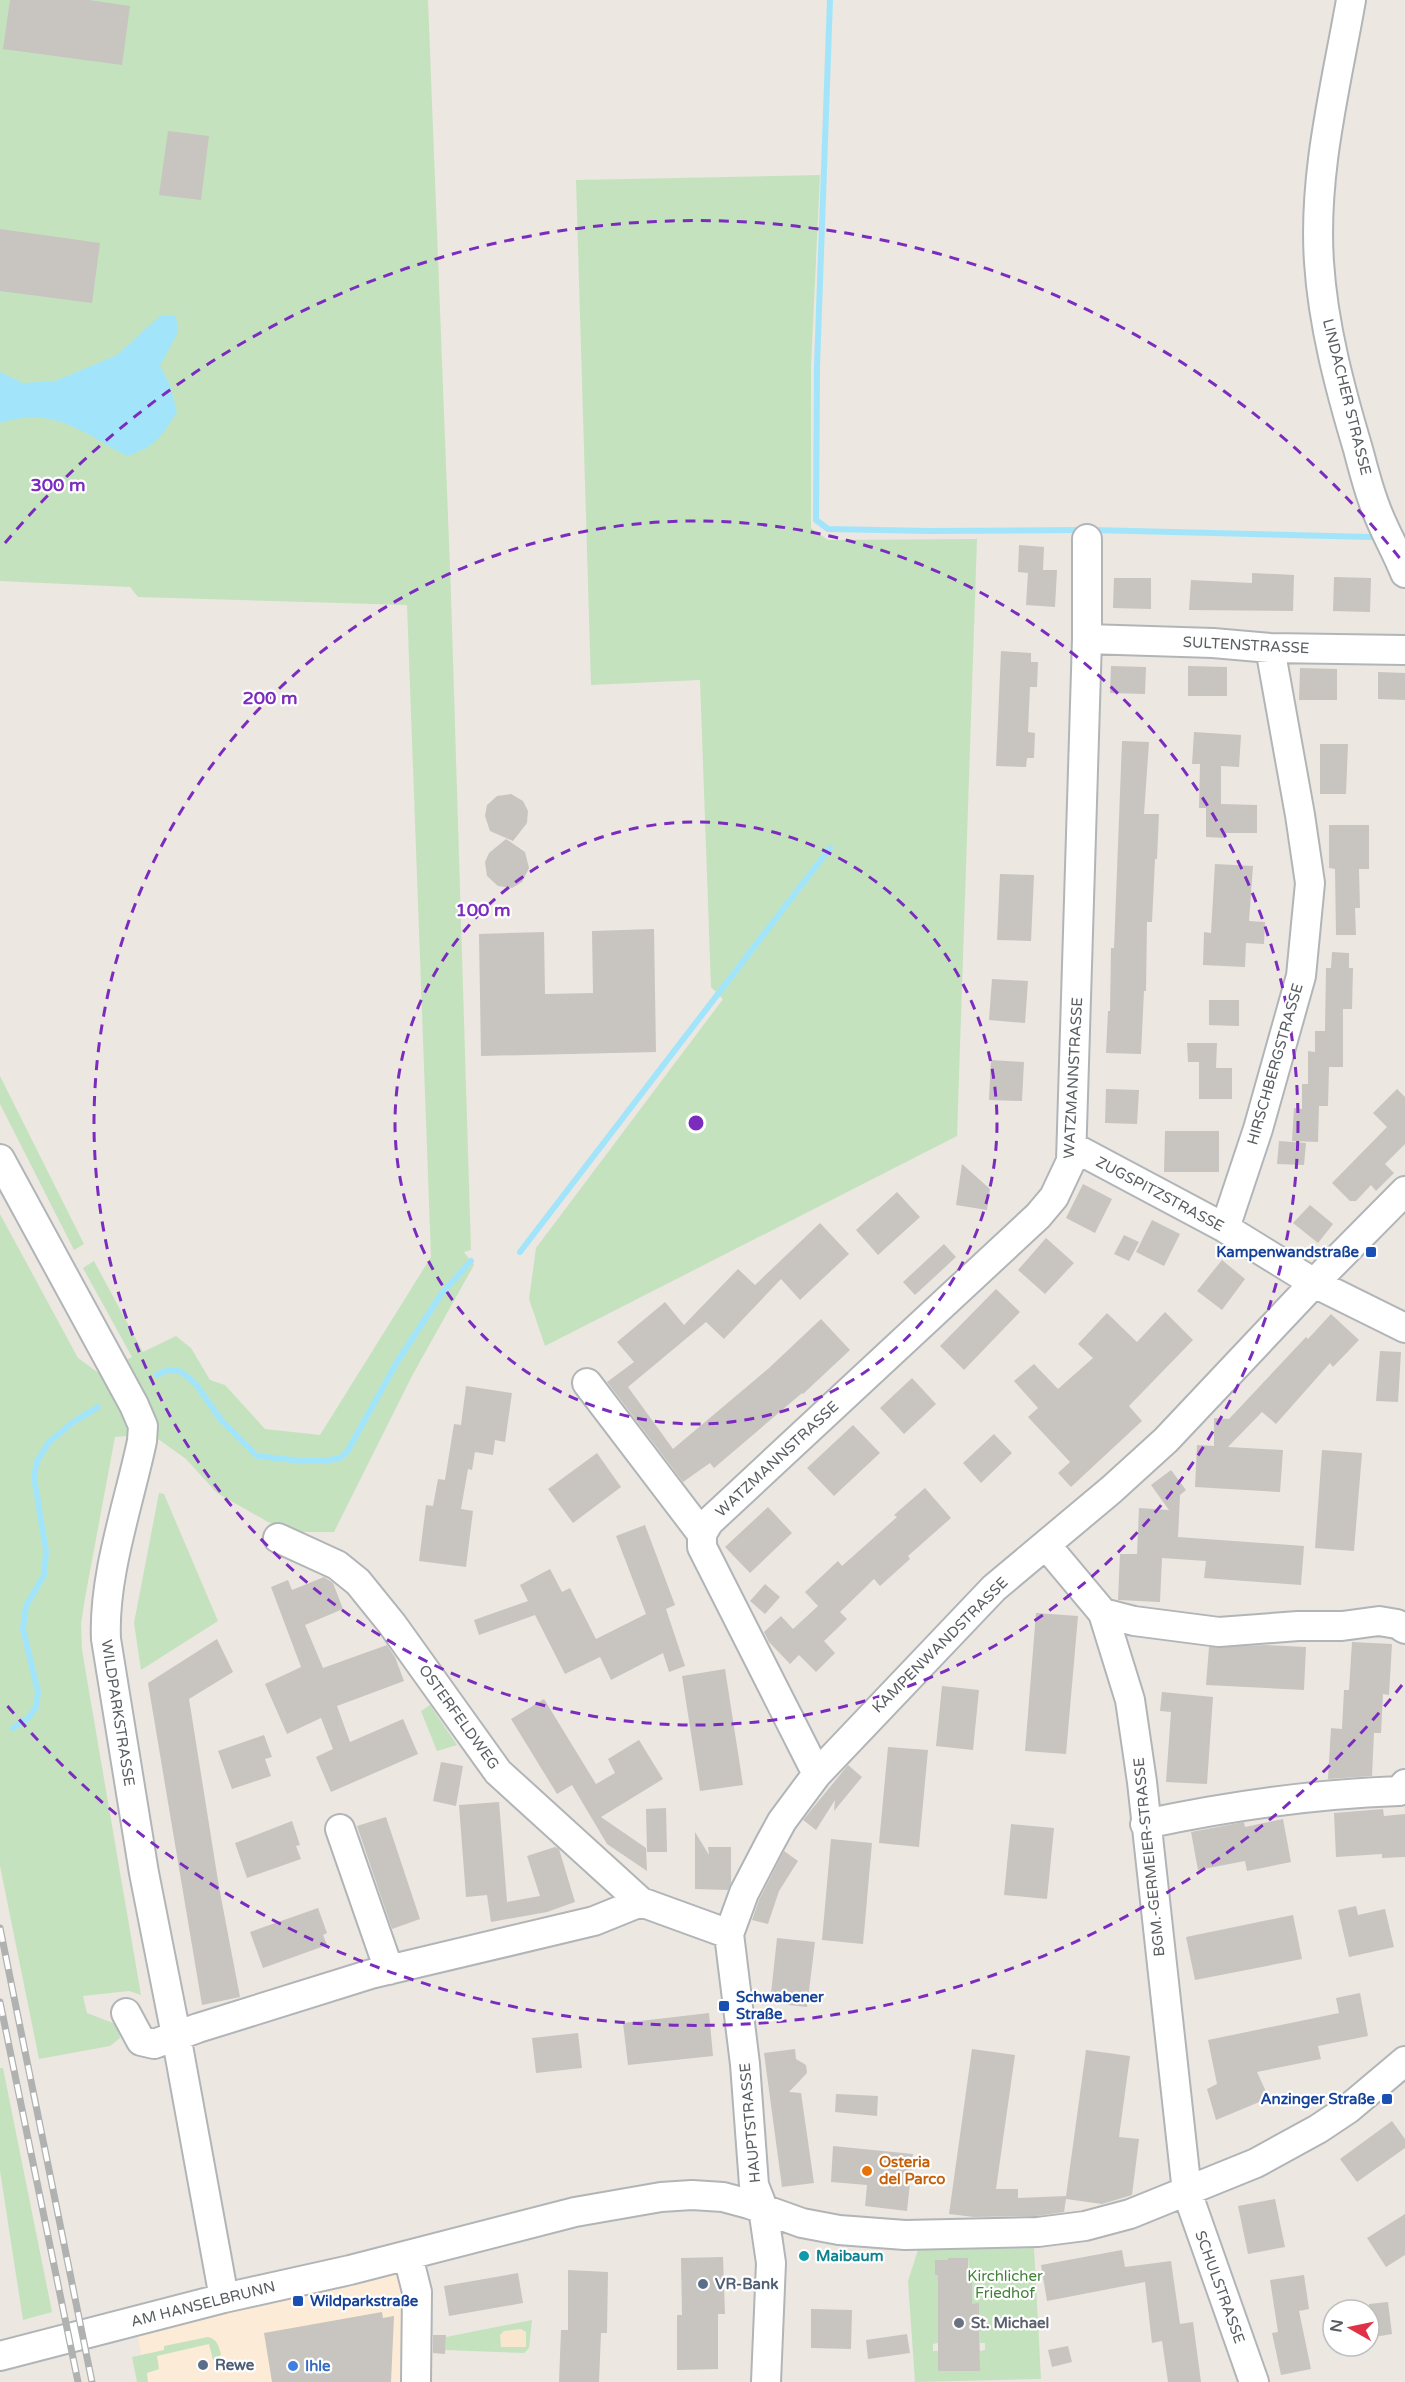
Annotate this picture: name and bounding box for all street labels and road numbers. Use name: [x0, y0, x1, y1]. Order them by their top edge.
street label: LINDACHER STRASSE: [1319, 317, 1375, 477]
street label: SULTENSTRASSE: [1182, 633, 1310, 657]
street label: HIRSCHBERGSTRASSE: [1243, 981, 1307, 1147]
street label: WATZMANNSTRASSE: [1060, 997, 1086, 1159]
street label: ZUGSPITZSTRASSE: [1093, 1153, 1227, 1235]
street label: WATZMANNSTRASSE: [712, 1397, 842, 1521]
street label: KAMPENWANDSTRASSE: [868, 1573, 1012, 1717]
street label: WILDPARKSTRASSE: [98, 1638, 138, 1788]
street label: OSTERFELDWEG: [415, 1661, 503, 1773]
street label: BGM.-GERMEIER-STRASSE: [1130, 1757, 1168, 1957]
street label: HAUPTSTRASSE: [736, 2062, 764, 2184]
street label: SCHULSTRASSE: [1191, 2228, 1249, 2346]
street label: AM HANSELBRUNN: [129, 2277, 277, 2331]

